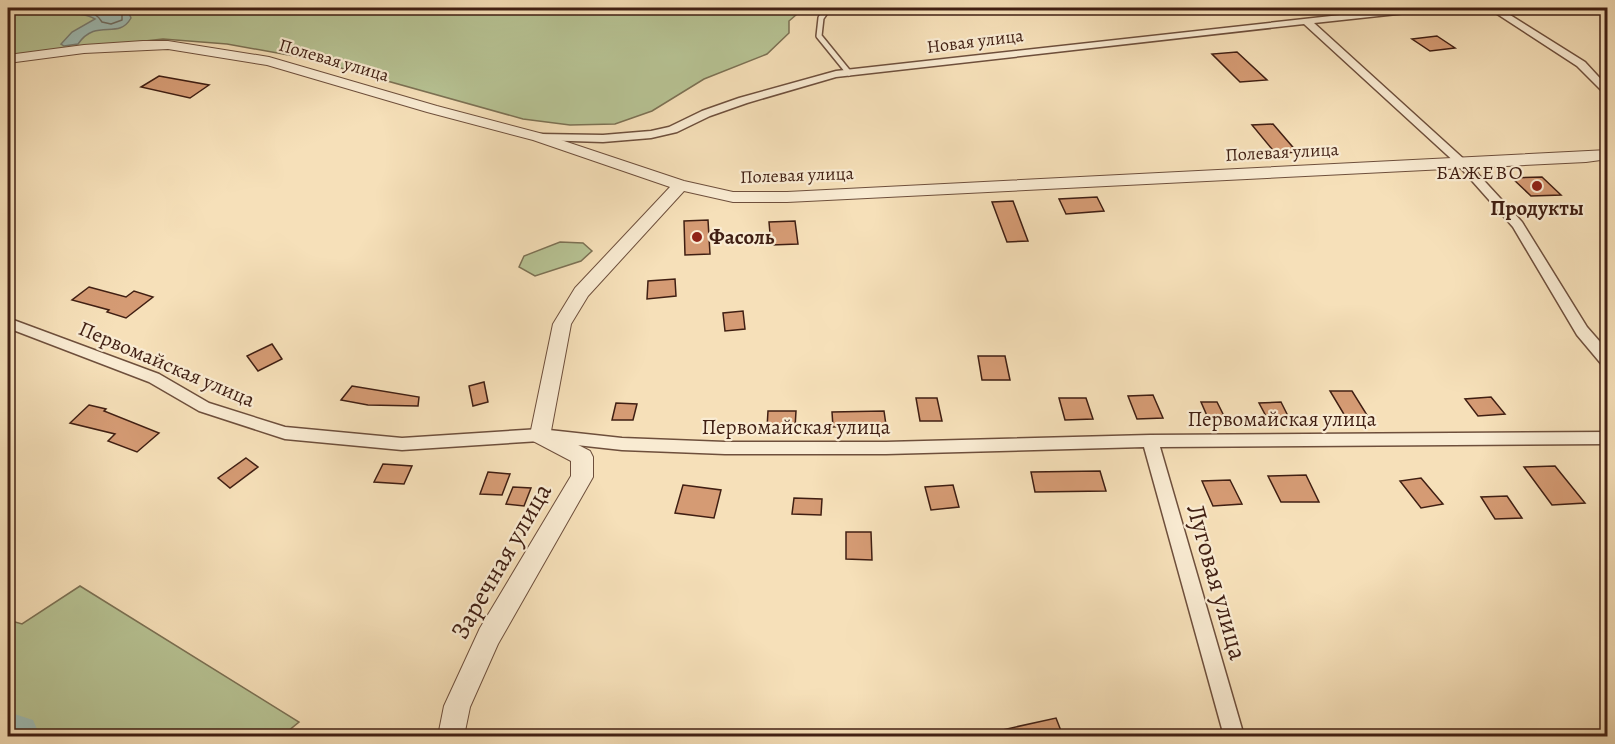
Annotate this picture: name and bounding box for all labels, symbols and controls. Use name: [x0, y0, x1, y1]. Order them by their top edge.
street label: Новая улица: [925, 23, 1025, 59]
street label: Полевая улица: [276, 33, 393, 87]
street label: Полевая улица: [1225, 137, 1340, 167]
district label: БАЖЕВО: [1436, 159, 1524, 186]
street label: Полевая улица: [740, 161, 855, 189]
marker: Продукты: [1530, 179, 1544, 193]
place label: Продукты: [1490, 194, 1584, 222]
place label: Фасоль: [709, 223, 775, 251]
marker: Фасоль: [690, 230, 704, 244]
street label: Первомайская улица: [75, 314, 260, 414]
street label: Первомайская улица: [1188, 405, 1377, 433]
street label: Первомайская улица: [702, 413, 891, 441]
street label: Заречная улица: [442, 477, 560, 645]
street label: Луговая улица: [1178, 500, 1256, 664]

